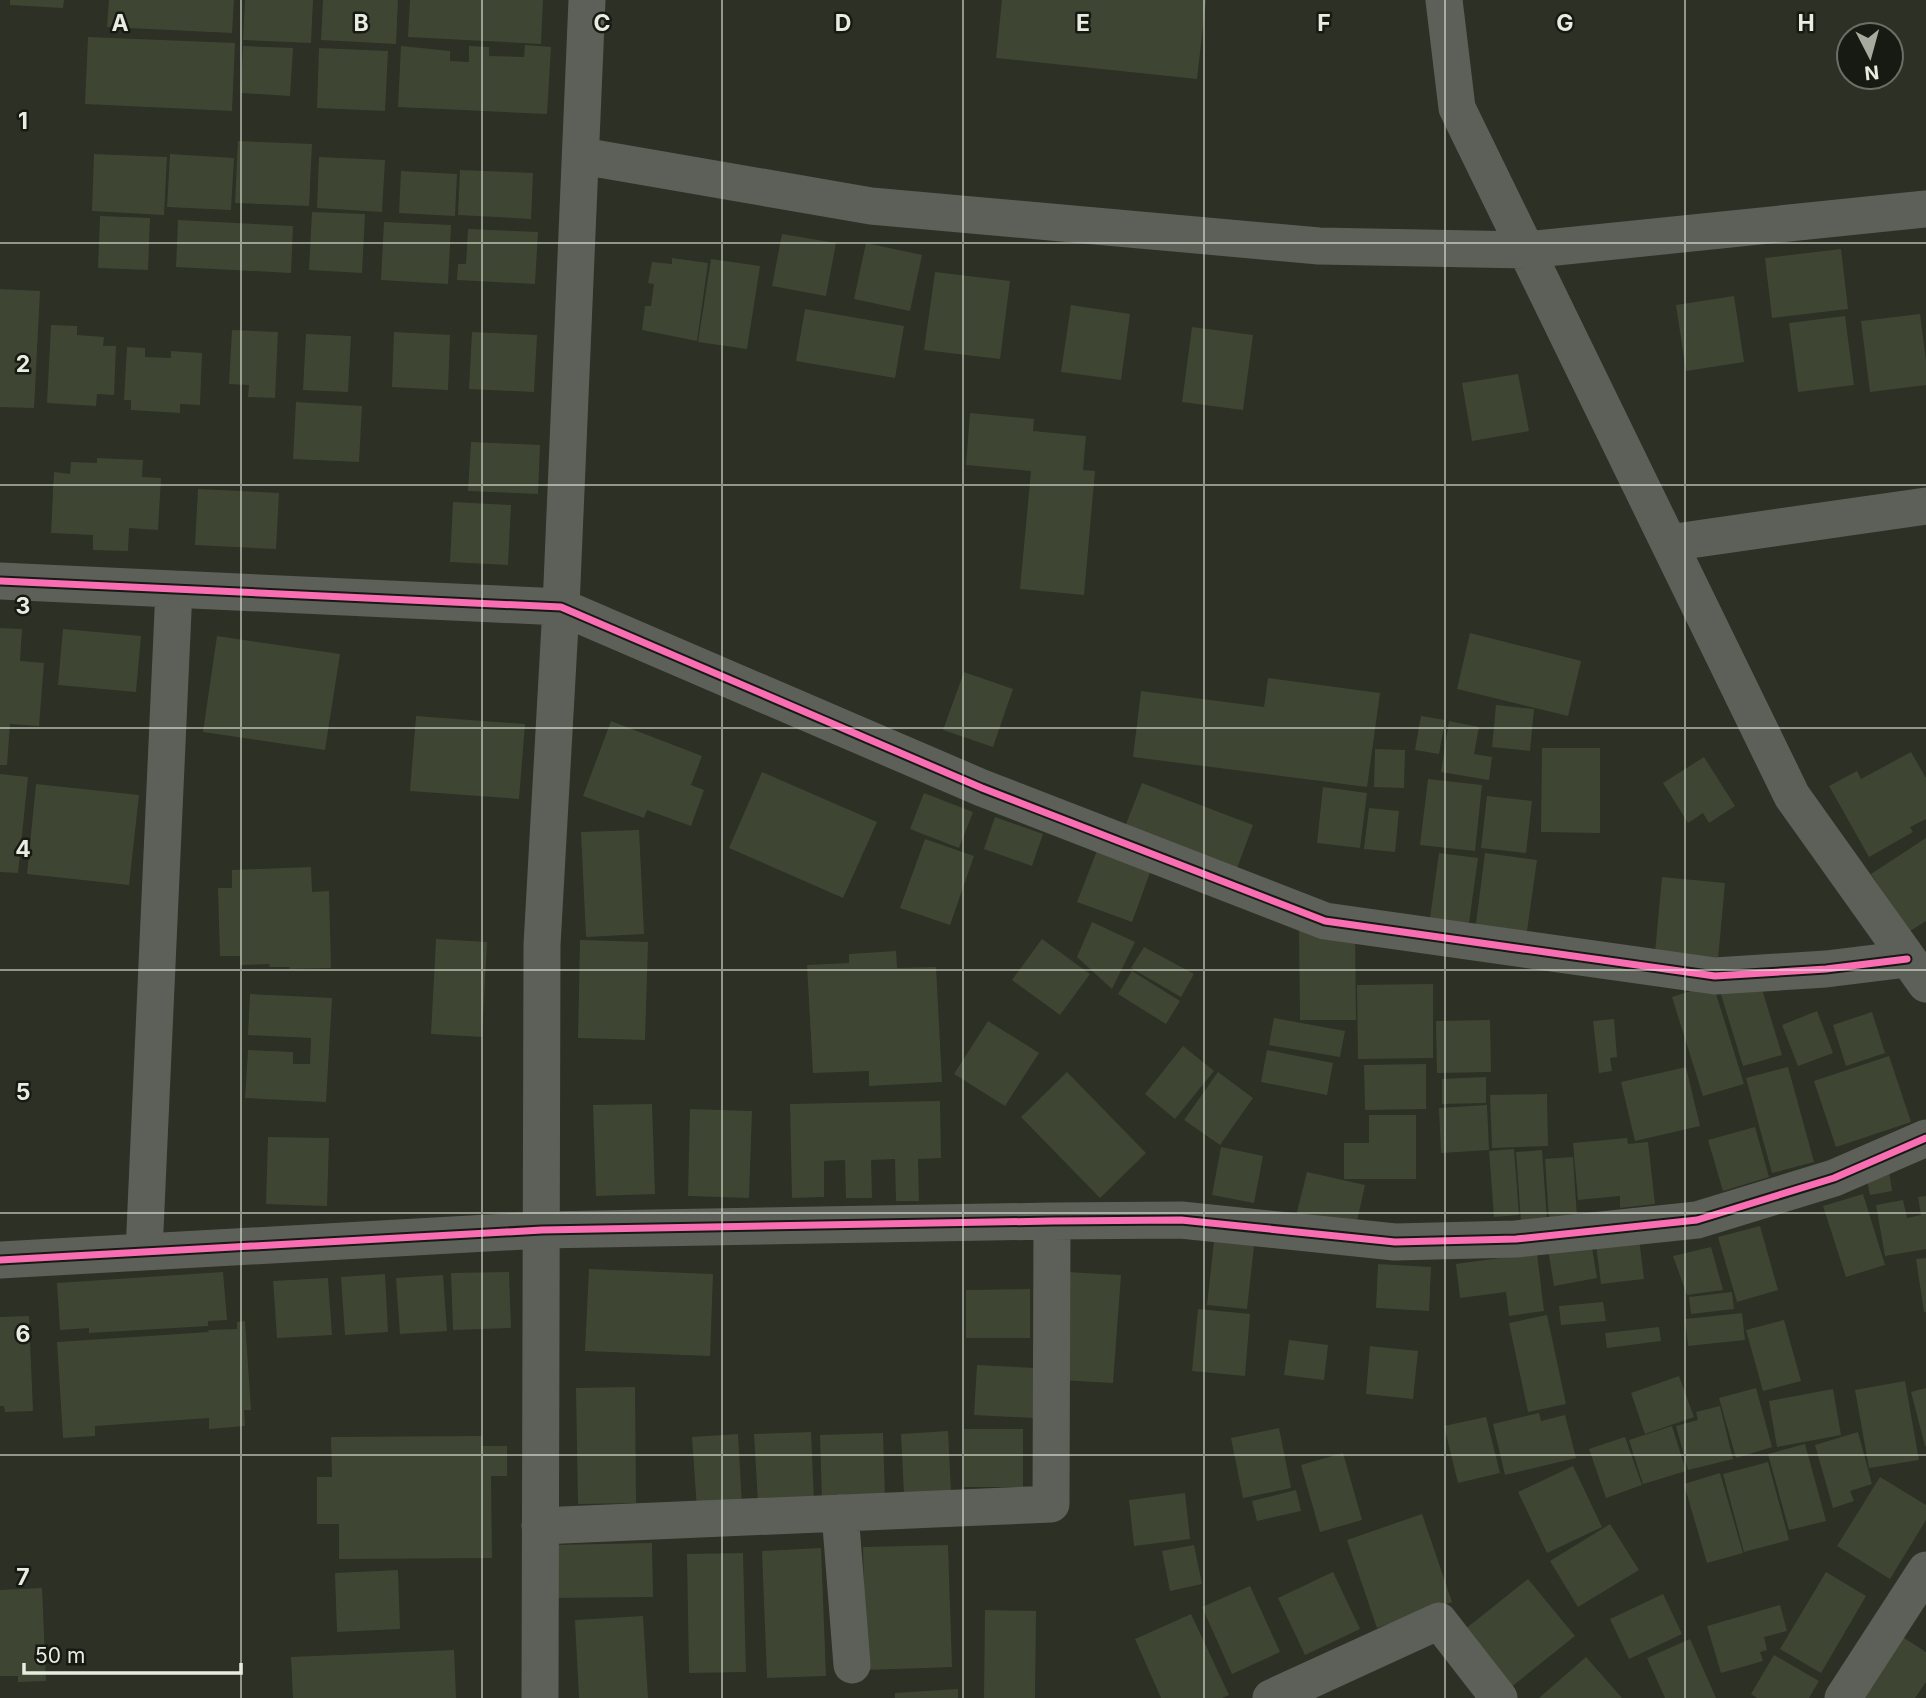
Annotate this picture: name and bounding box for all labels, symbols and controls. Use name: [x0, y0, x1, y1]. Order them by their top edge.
text: A: [111, 9, 129, 37]
text: B: [353, 9, 369, 37]
text: C: [593, 9, 611, 37]
text: D: [835, 9, 851, 37]
text: E: [1076, 9, 1090, 37]
text: F: [1317, 9, 1331, 37]
text: G: [1556, 9, 1574, 37]
text: H: [1797, 9, 1815, 37]
north arrow: [1835, 21, 1905, 91]
text: N: [1863, 60, 1880, 85]
text: 1: [18, 107, 28, 135]
text: 2: [16, 350, 30, 378]
text: 3: [16, 592, 30, 620]
text: 4: [15, 835, 31, 863]
text: 5: [16, 1078, 30, 1106]
text: 6: [16, 1320, 30, 1348]
text: 7: [16, 1563, 30, 1591]
scale bar: [24, 1632, 242, 1676]
text: 50 m: [35, 1643, 85, 1668]

